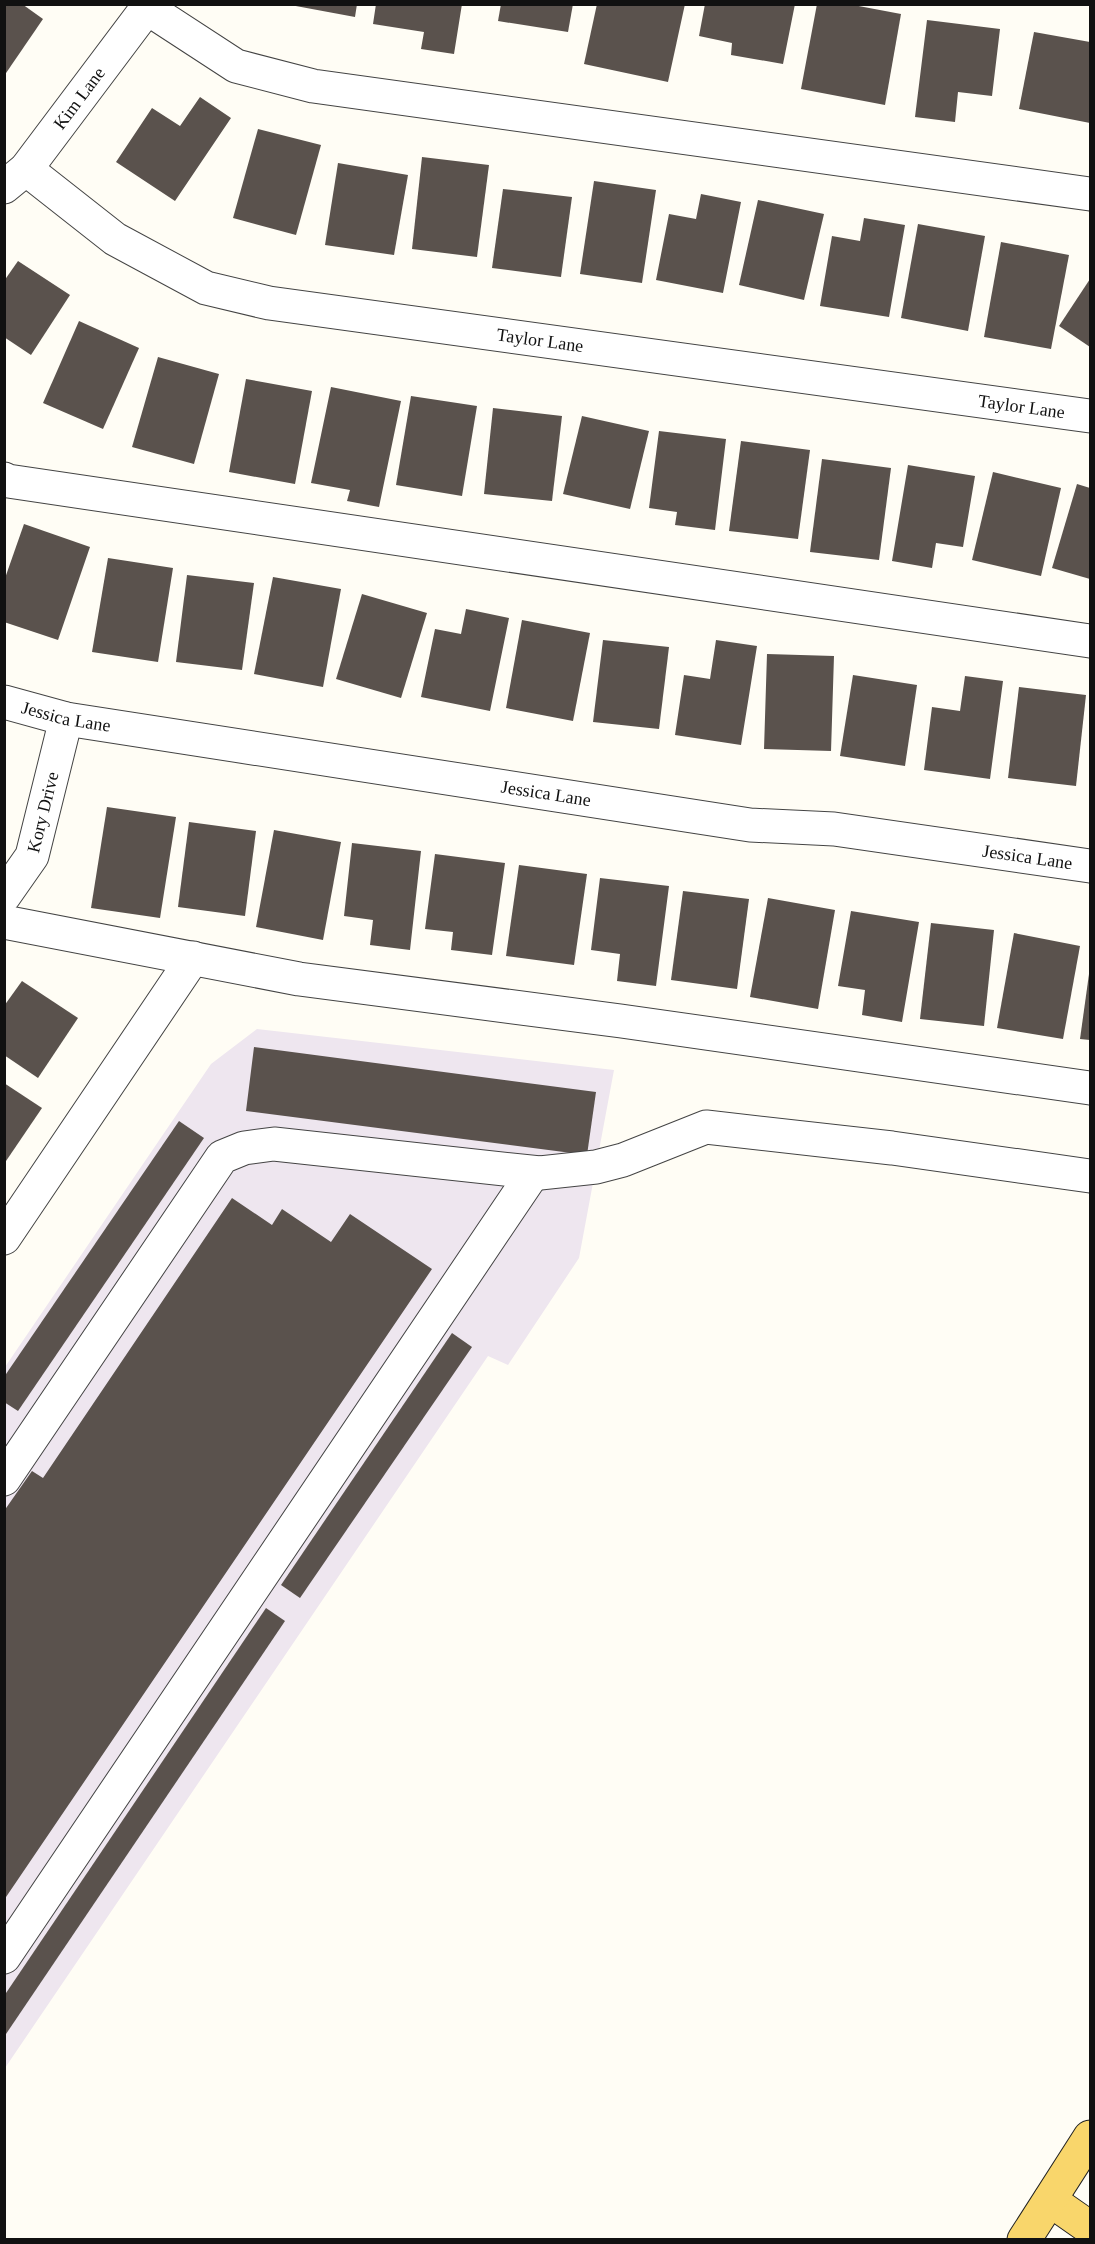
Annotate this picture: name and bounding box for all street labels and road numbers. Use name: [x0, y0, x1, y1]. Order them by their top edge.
street label: Kim Lane: [49, 63, 109, 133]
street label: Taylor Lane: [496, 324, 585, 356]
street label: Taylor Lane: [977, 391, 1066, 422]
street label: Jessica Lane: [19, 697, 112, 736]
street label: Kory Drive: [23, 770, 63, 855]
street label: Jessica Lane: [500, 777, 592, 810]
street label: Jessica Lane: [981, 841, 1074, 873]

